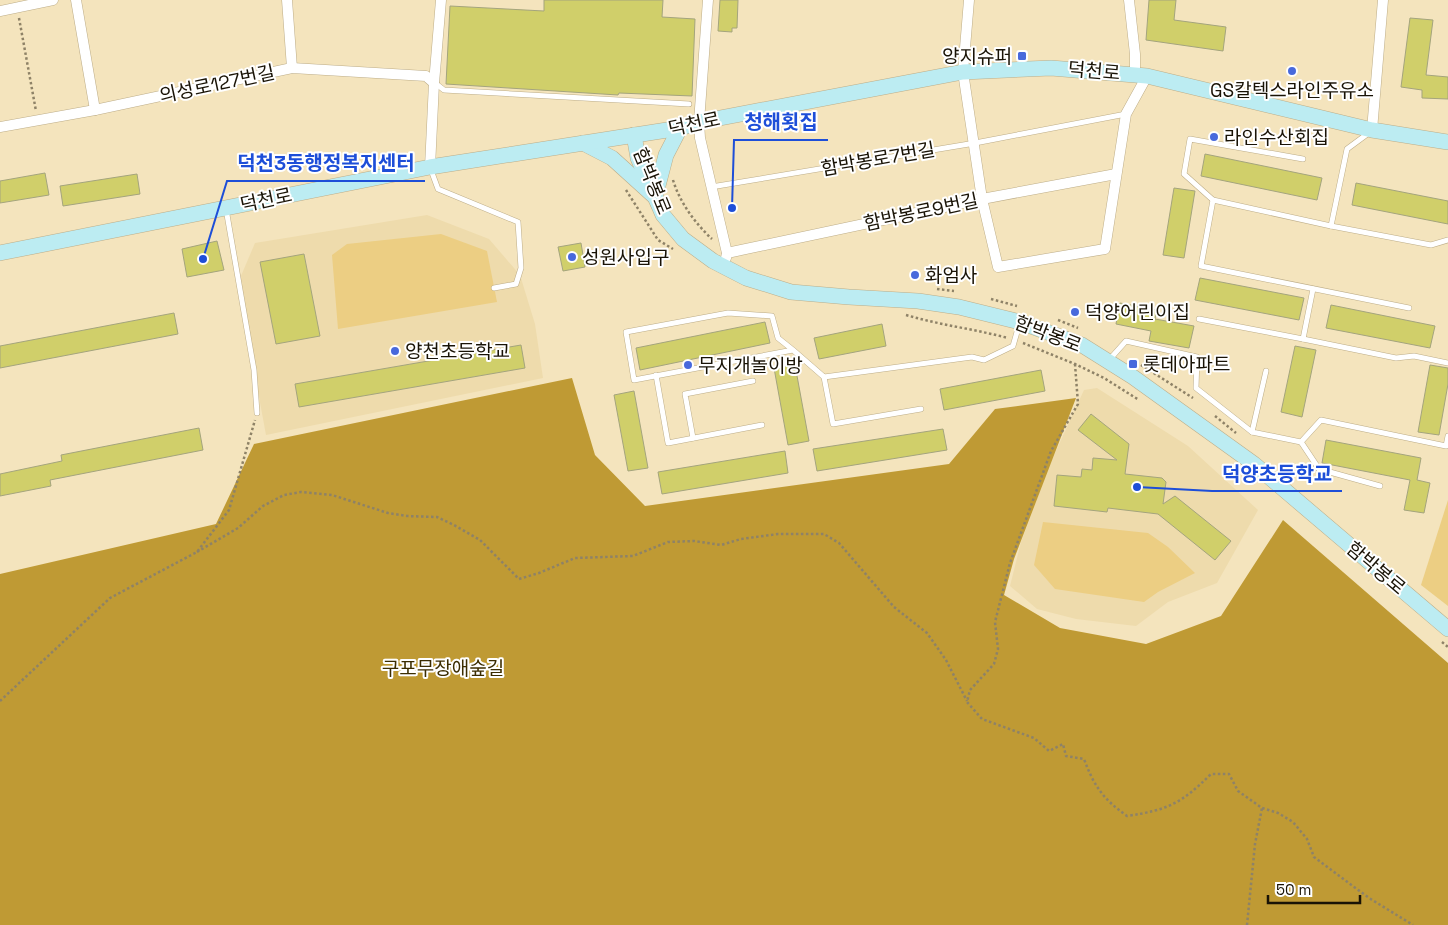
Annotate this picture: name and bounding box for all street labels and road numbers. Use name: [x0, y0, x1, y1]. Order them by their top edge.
street label: 덕천로: [1067, 56, 1121, 86]
street label: 의성로127번길: [157, 60, 277, 108]
street label: 덕천로: [666, 106, 722, 142]
street label: 함박봉로7번길: [819, 137, 937, 181]
street label: 함박봉로: [627, 144, 677, 218]
street label: 덕천로: [238, 182, 294, 218]
street label: 함박봉로9번길: [861, 188, 981, 236]
street label: 함박봉로: [1011, 310, 1085, 358]
street label: 함박봉로: [1341, 536, 1411, 600]

